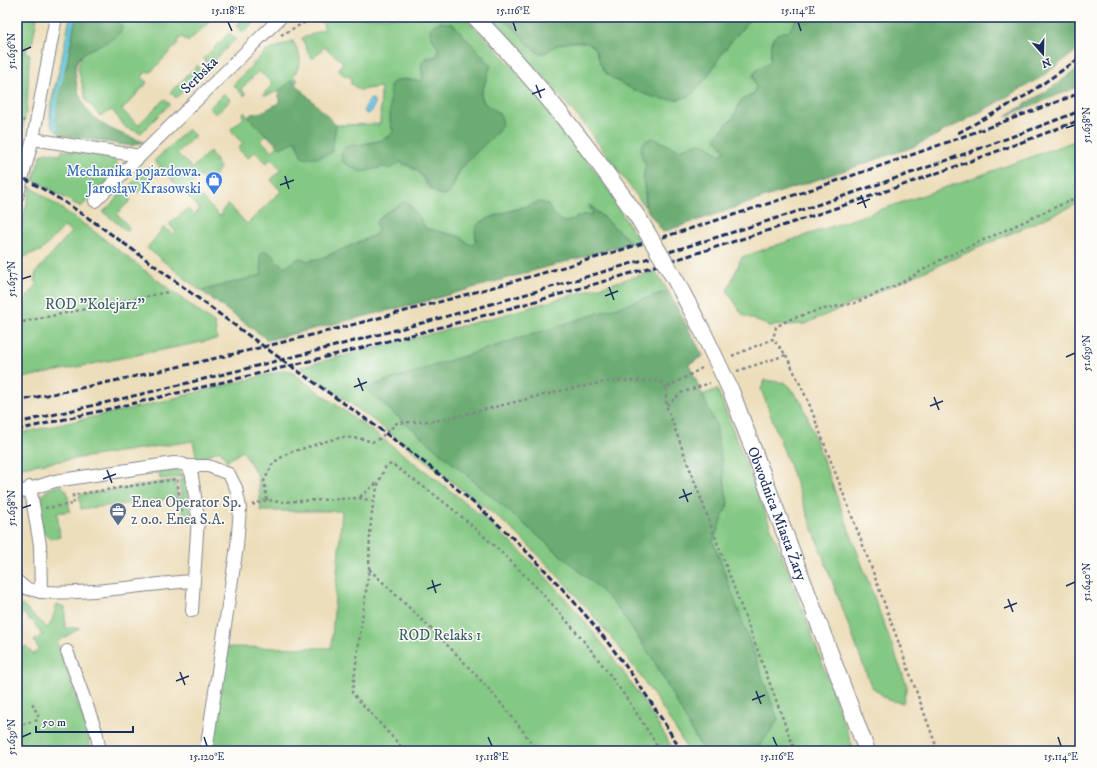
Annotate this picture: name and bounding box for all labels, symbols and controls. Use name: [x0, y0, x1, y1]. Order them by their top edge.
text: 15.118°E: [211, 5, 245, 17]
text: 15.116°E: [496, 5, 530, 17]
text: 15.114°E: [781, 5, 815, 17]
text: 51.636°N: [6, 33, 18, 69]
north arrow: [1023, 34, 1063, 74]
street label: Serbska: [177, 52, 223, 98]
text: N: [1039, 54, 1053, 71]
text: 51.638°N: [1081, 107, 1093, 143]
place label: Mechanika pojazdowa. Jarosłąw Krasowski: [66, 162, 201, 198]
shop icon: Mechanika pojazdowa. Jarosłąw Krasowski: [204, 170, 224, 195]
text: 51.637°N: [6, 261, 18, 297]
park label: ROD "Kolejarz": [45, 295, 145, 314]
text: 51.639°N: [1081, 335, 1093, 371]
street label: Obwodnica Miasta Żary: [743, 444, 811, 584]
text: 51.638°N: [6, 490, 18, 526]
place label: Enea Operator Sp. z o.o. Enea S.A.: [131, 493, 241, 529]
office icon: Enea Operator Sp. z o.o. Enea S.A.: [108, 501, 128, 526]
text: 51.640°N: [1081, 563, 1093, 601]
park label: ROD Relaks 1: [399, 626, 481, 645]
scale bar: [36, 708, 133, 734]
text: 50 m: [42, 715, 66, 730]
text: 51.639°N: [6, 719, 18, 755]
text: 15.120°E: [190, 751, 224, 763]
text: 15.118°E: [475, 751, 509, 763]
text: 15.116°E: [760, 751, 794, 763]
text: 15.114°E: [1044, 751, 1078, 763]

